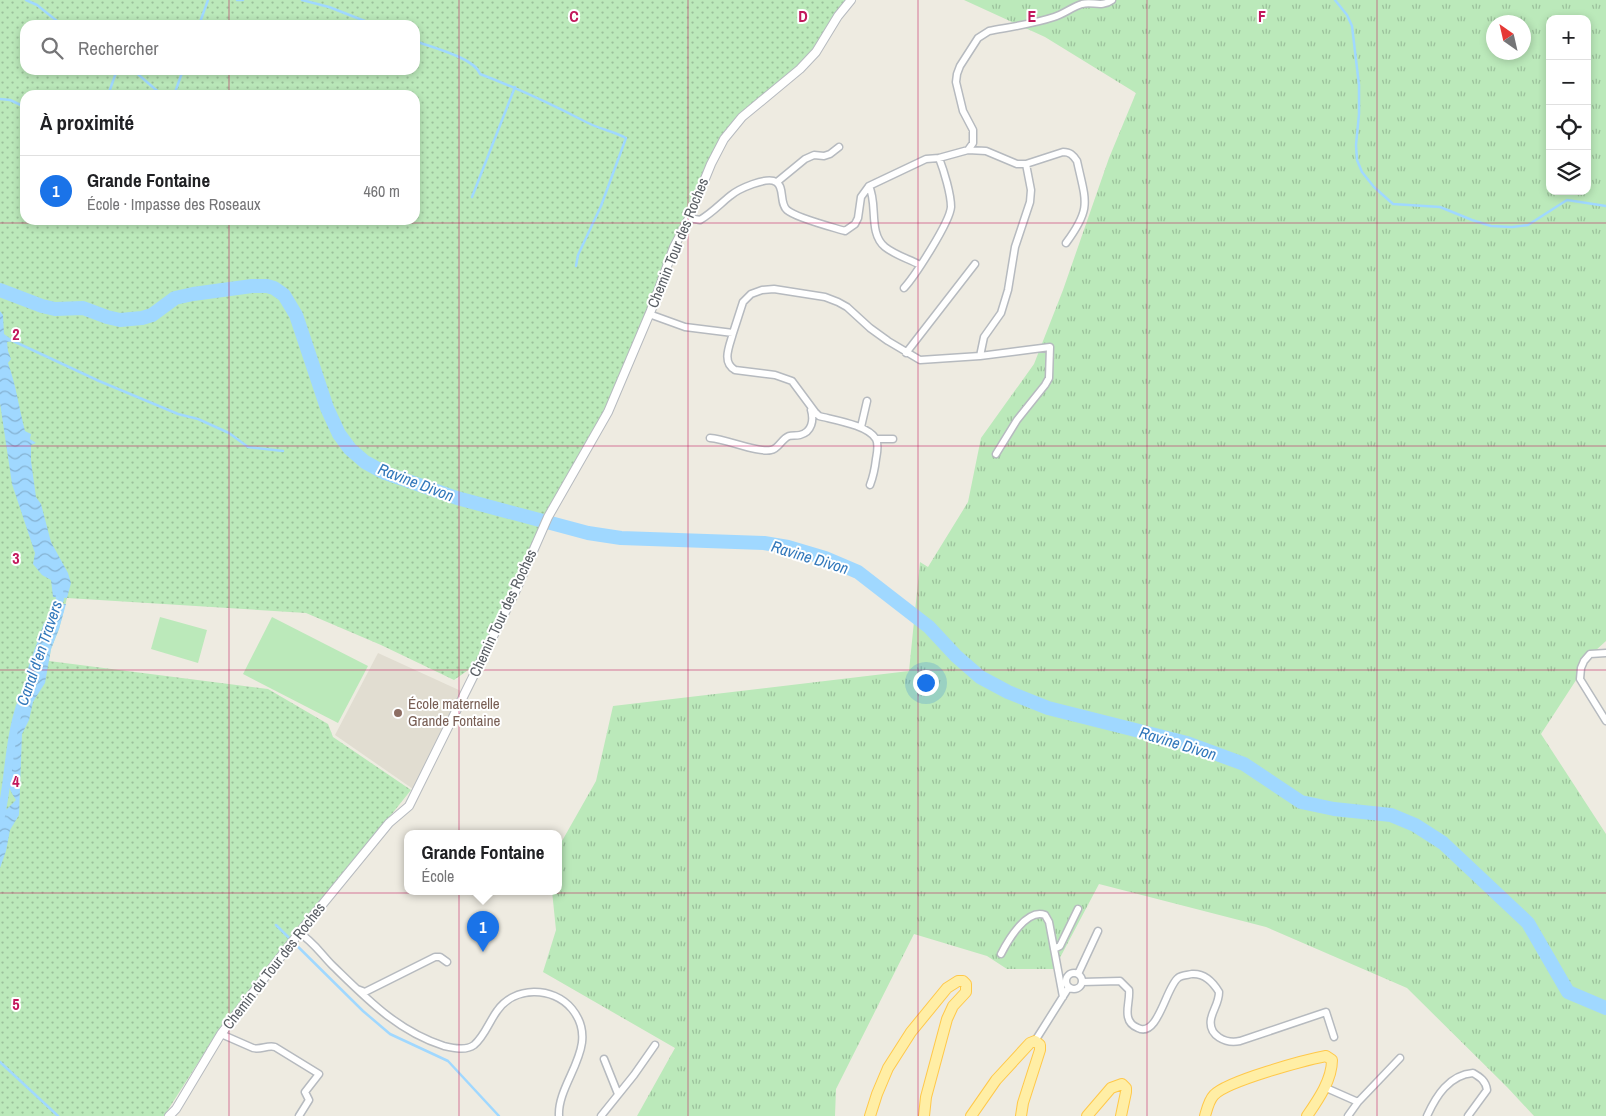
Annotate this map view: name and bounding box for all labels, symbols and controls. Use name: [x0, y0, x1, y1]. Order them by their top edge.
text: C: [569, 5, 579, 27]
text: D: [798, 5, 808, 27]
text: E: [1028, 5, 1037, 27]
text: F: [1258, 5, 1266, 27]
north arrow: [1486, 15, 1531, 60]
map controls: [1546, 15, 1591, 195]
button: +: [1546, 15, 1591, 60]
search box: [20, 20, 420, 75]
icon: search: [38, 34, 66, 62]
text: Rechercher: [78, 35, 159, 61]
button: −: [1546, 60, 1591, 105]
button: locate: [1546, 105, 1591, 150]
text: À proximité: [40, 108, 134, 137]
button: layers: [1546, 150, 1591, 195]
text: Grande Fontaine: [87, 167, 210, 193]
street label: Chemin Tour des Roches: [642, 175, 713, 311]
text: 1: [52, 180, 60, 202]
text: 460 m: [364, 180, 400, 202]
text: École · Impasse des Roseaux: [87, 193, 261, 215]
text: 2: [12, 323, 20, 345]
water label: Ravine Divon: [375, 457, 457, 507]
water label: Ravine Divon: [769, 535, 851, 579]
street label: Chemin Tour des Roches: [464, 546, 541, 680]
text: 3: [12, 547, 20, 569]
water label: Canal d'en Travers: [11, 597, 67, 708]
your location: [913, 670, 939, 696]
place label: École maternelle Grande Fontaine: [408, 693, 501, 731]
marker: École maternelle Grande Fontaine: [392, 707, 404, 719]
water label: Ravine Divon: [1137, 721, 1219, 765]
text: 4: [12, 770, 20, 792]
popup: [404, 830, 562, 895]
text: Grande Fontaine: [421, 839, 545, 865]
text: École: [421, 865, 454, 887]
street label: Chemin du Tour des Roches: [217, 898, 330, 1033]
pin: 1: [467, 911, 499, 952]
text: 5: [12, 993, 20, 1015]

